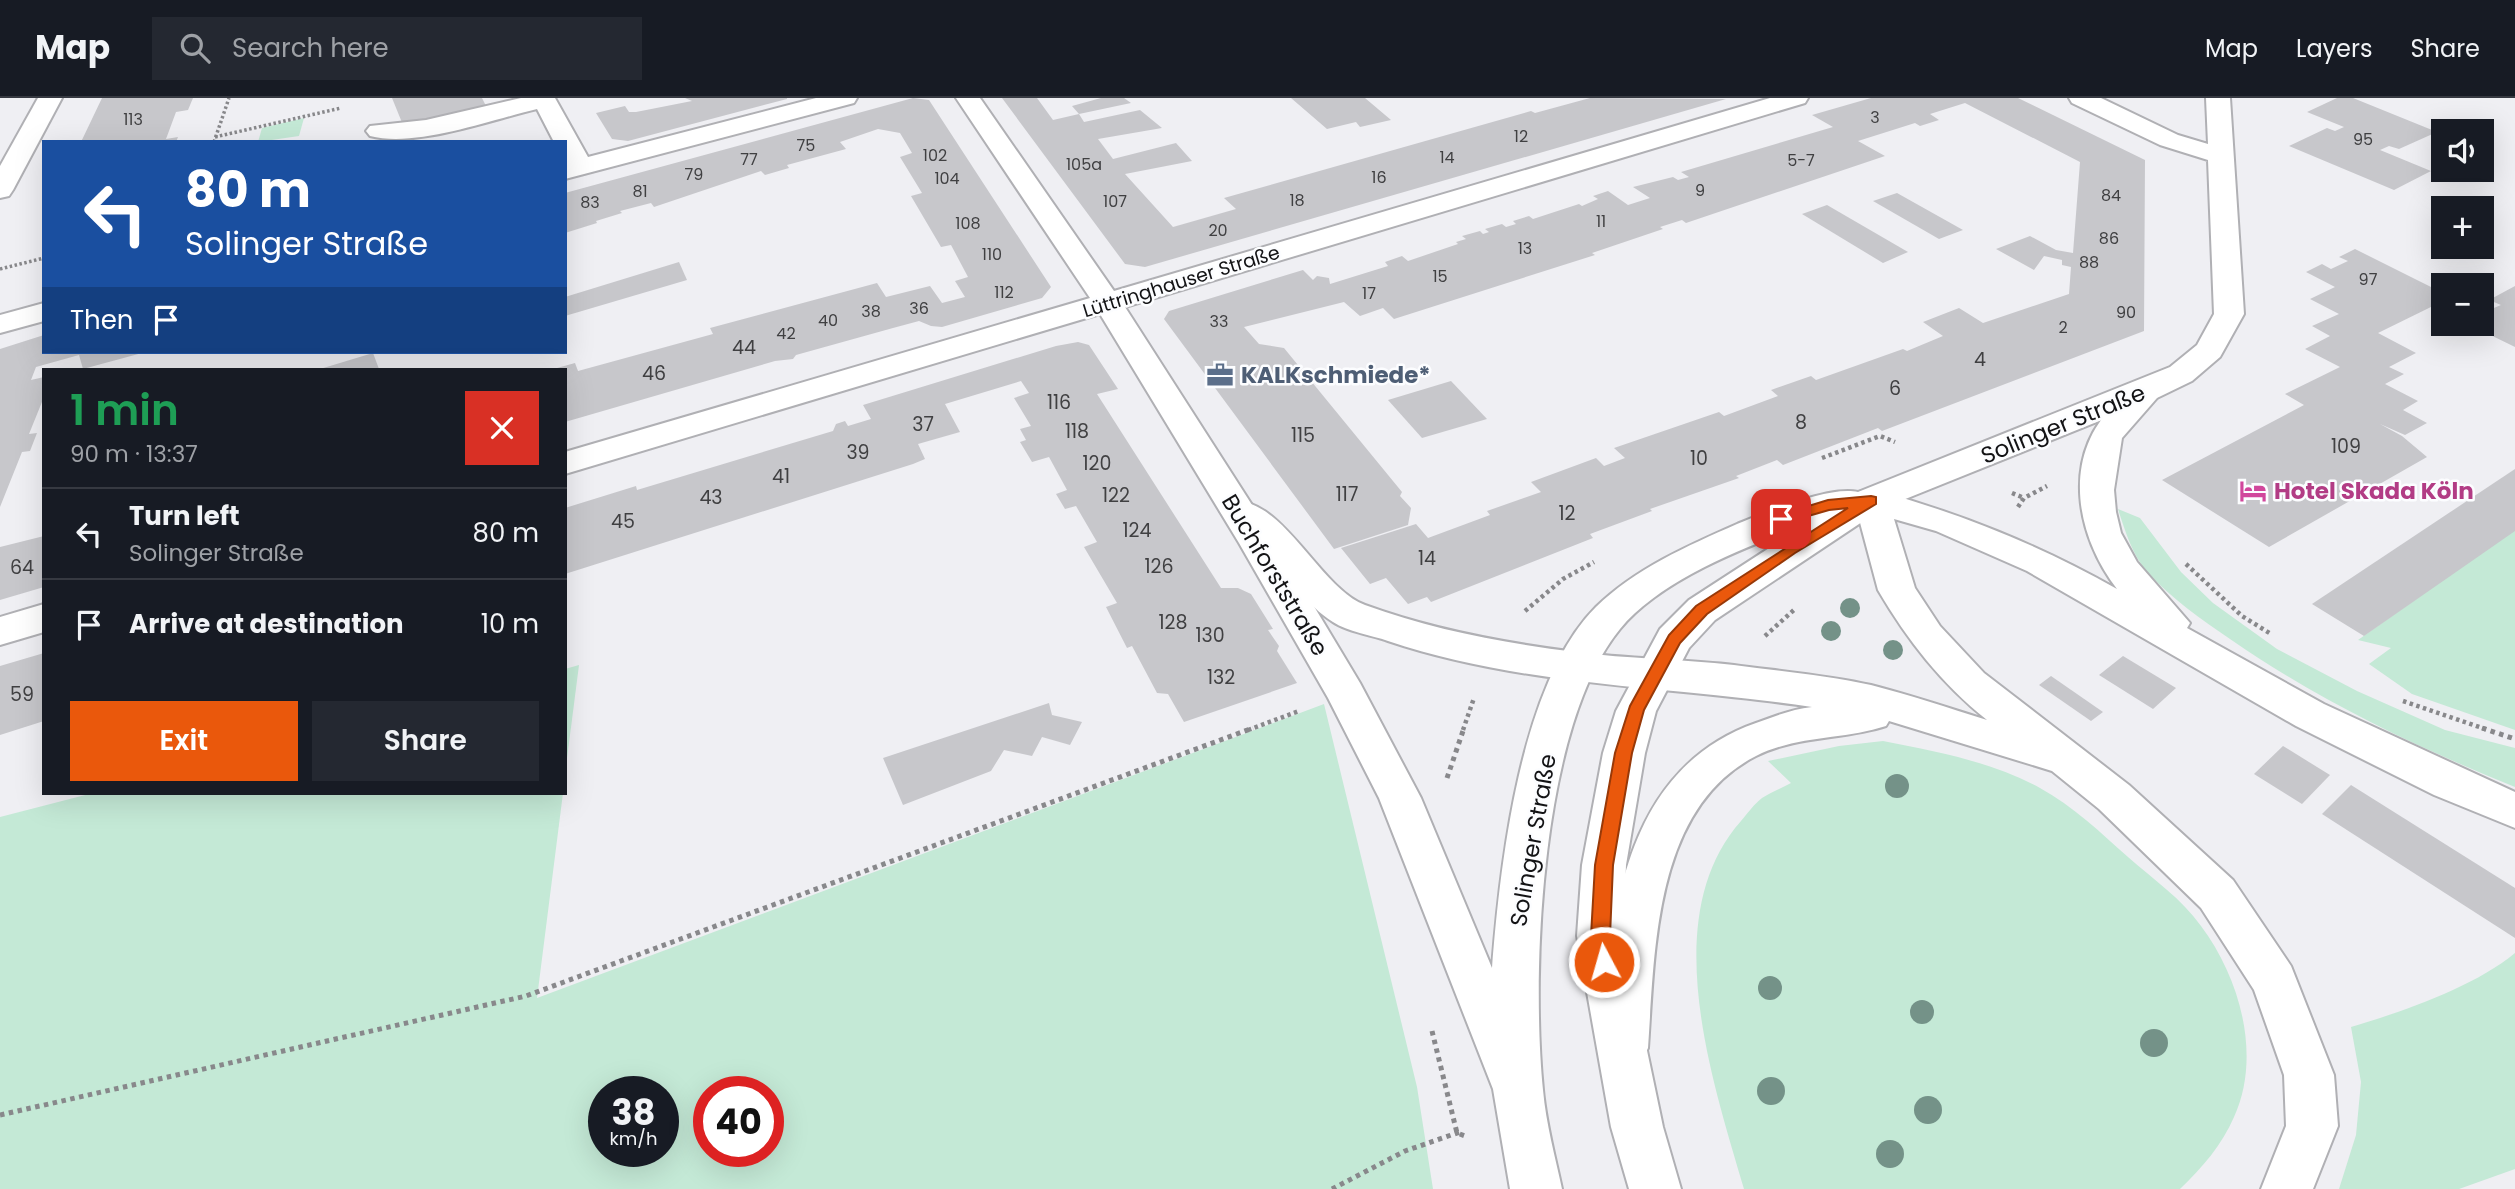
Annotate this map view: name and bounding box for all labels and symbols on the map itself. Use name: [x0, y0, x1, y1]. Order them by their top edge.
house number: 3: [1870, 106, 1880, 129]
house number: 113: [123, 108, 143, 131]
house number: 12: [1514, 125, 1528, 148]
house number: 95: [2353, 128, 2373, 151]
house number: 75: [797, 134, 815, 157]
house number: 102: [923, 144, 947, 167]
house number: 14: [1439, 146, 1455, 169]
house number: 77: [740, 148, 758, 171]
house number: 5-7: [1787, 149, 1815, 172]
house number: 105a: [1066, 153, 1102, 176]
house number: 79: [685, 163, 703, 186]
house number: 16: [1371, 166, 1387, 189]
house number: 104: [934, 167, 960, 190]
house number: 9: [1695, 179, 1705, 202]
house number: 81: [632, 180, 648, 203]
house number: 84: [2101, 184, 2121, 207]
house number: 18: [1289, 189, 1305, 212]
house number: 107: [1103, 190, 1127, 213]
house number: 83: [580, 191, 600, 214]
house number: 11: [1596, 210, 1606, 233]
house number: 108: [955, 212, 981, 235]
house number: 20: [1208, 219, 1228, 242]
house number: 86: [2099, 227, 2119, 250]
house number: 13: [1518, 237, 1532, 260]
street label: Lüttringhauser Straße: [1079, 239, 1283, 324]
house number: 110: [982, 243, 1002, 266]
house number: 88: [2079, 251, 2099, 274]
house number: 15: [1432, 265, 1448, 288]
house number: 97: [2359, 268, 2378, 291]
house number: 112: [994, 281, 1014, 304]
house number: 17: [1362, 282, 1376, 305]
house number: 36: [909, 297, 929, 320]
house number: 38: [861, 300, 881, 323]
house number: 90: [2116, 301, 2136, 324]
house number: 40: [818, 309, 838, 332]
house number: 33: [1210, 310, 1228, 333]
house number: 2: [2058, 316, 2068, 339]
house number: 42: [776, 322, 796, 345]
house number: 44: [732, 334, 756, 361]
house number: 4: [1974, 346, 1986, 373]
place label: KALKschmiede*: [1241, 359, 1431, 391]
house number: 46: [642, 360, 666, 387]
office icon: KALKschmiede*: [1205, 360, 1235, 390]
house number: 6: [1889, 375, 1901, 402]
street label: Solinger Straße: [1976, 376, 2150, 472]
house number: 116: [1047, 389, 1071, 416]
house number: 8: [1795, 409, 1807, 436]
house number: 37: [912, 411, 934, 438]
house number: 118: [1065, 418, 1089, 445]
house number: 115: [1291, 422, 1315, 449]
house number: 109: [2331, 433, 2361, 460]
house number: 39: [846, 439, 870, 466]
house number: 10: [1690, 445, 1708, 472]
house number: 120: [1083, 450, 1111, 477]
house number: 41: [772, 463, 790, 490]
place label: Hotel Skada Köln: [2274, 475, 2474, 507]
hotel icon: Hotel Skada Köln: [2238, 476, 2268, 506]
house number: 117: [1336, 481, 1358, 508]
house number: 122: [1102, 482, 1130, 509]
house number: 43: [699, 484, 723, 511]
street label: Buchforststraße: [1214, 488, 1336, 662]
pin: [1751, 489, 1811, 549]
house number: 12: [1558, 500, 1576, 527]
house number: 45: [611, 508, 635, 535]
house number: 124: [1123, 517, 1152, 544]
house number: 14: [1418, 545, 1436, 572]
house number: 126: [1144, 553, 1174, 580]
house number: 64: [10, 554, 34, 581]
house number: 128: [1159, 609, 1188, 636]
house number: 130: [1195, 622, 1225, 649]
house number: 132: [1207, 664, 1235, 691]
house number: 59: [10, 681, 34, 708]
street label: Solinger Straße: [1502, 751, 1564, 929]
position arrow: [1567, 925, 1641, 999]
speed limit sign: 40: [693, 1076, 784, 1167]

